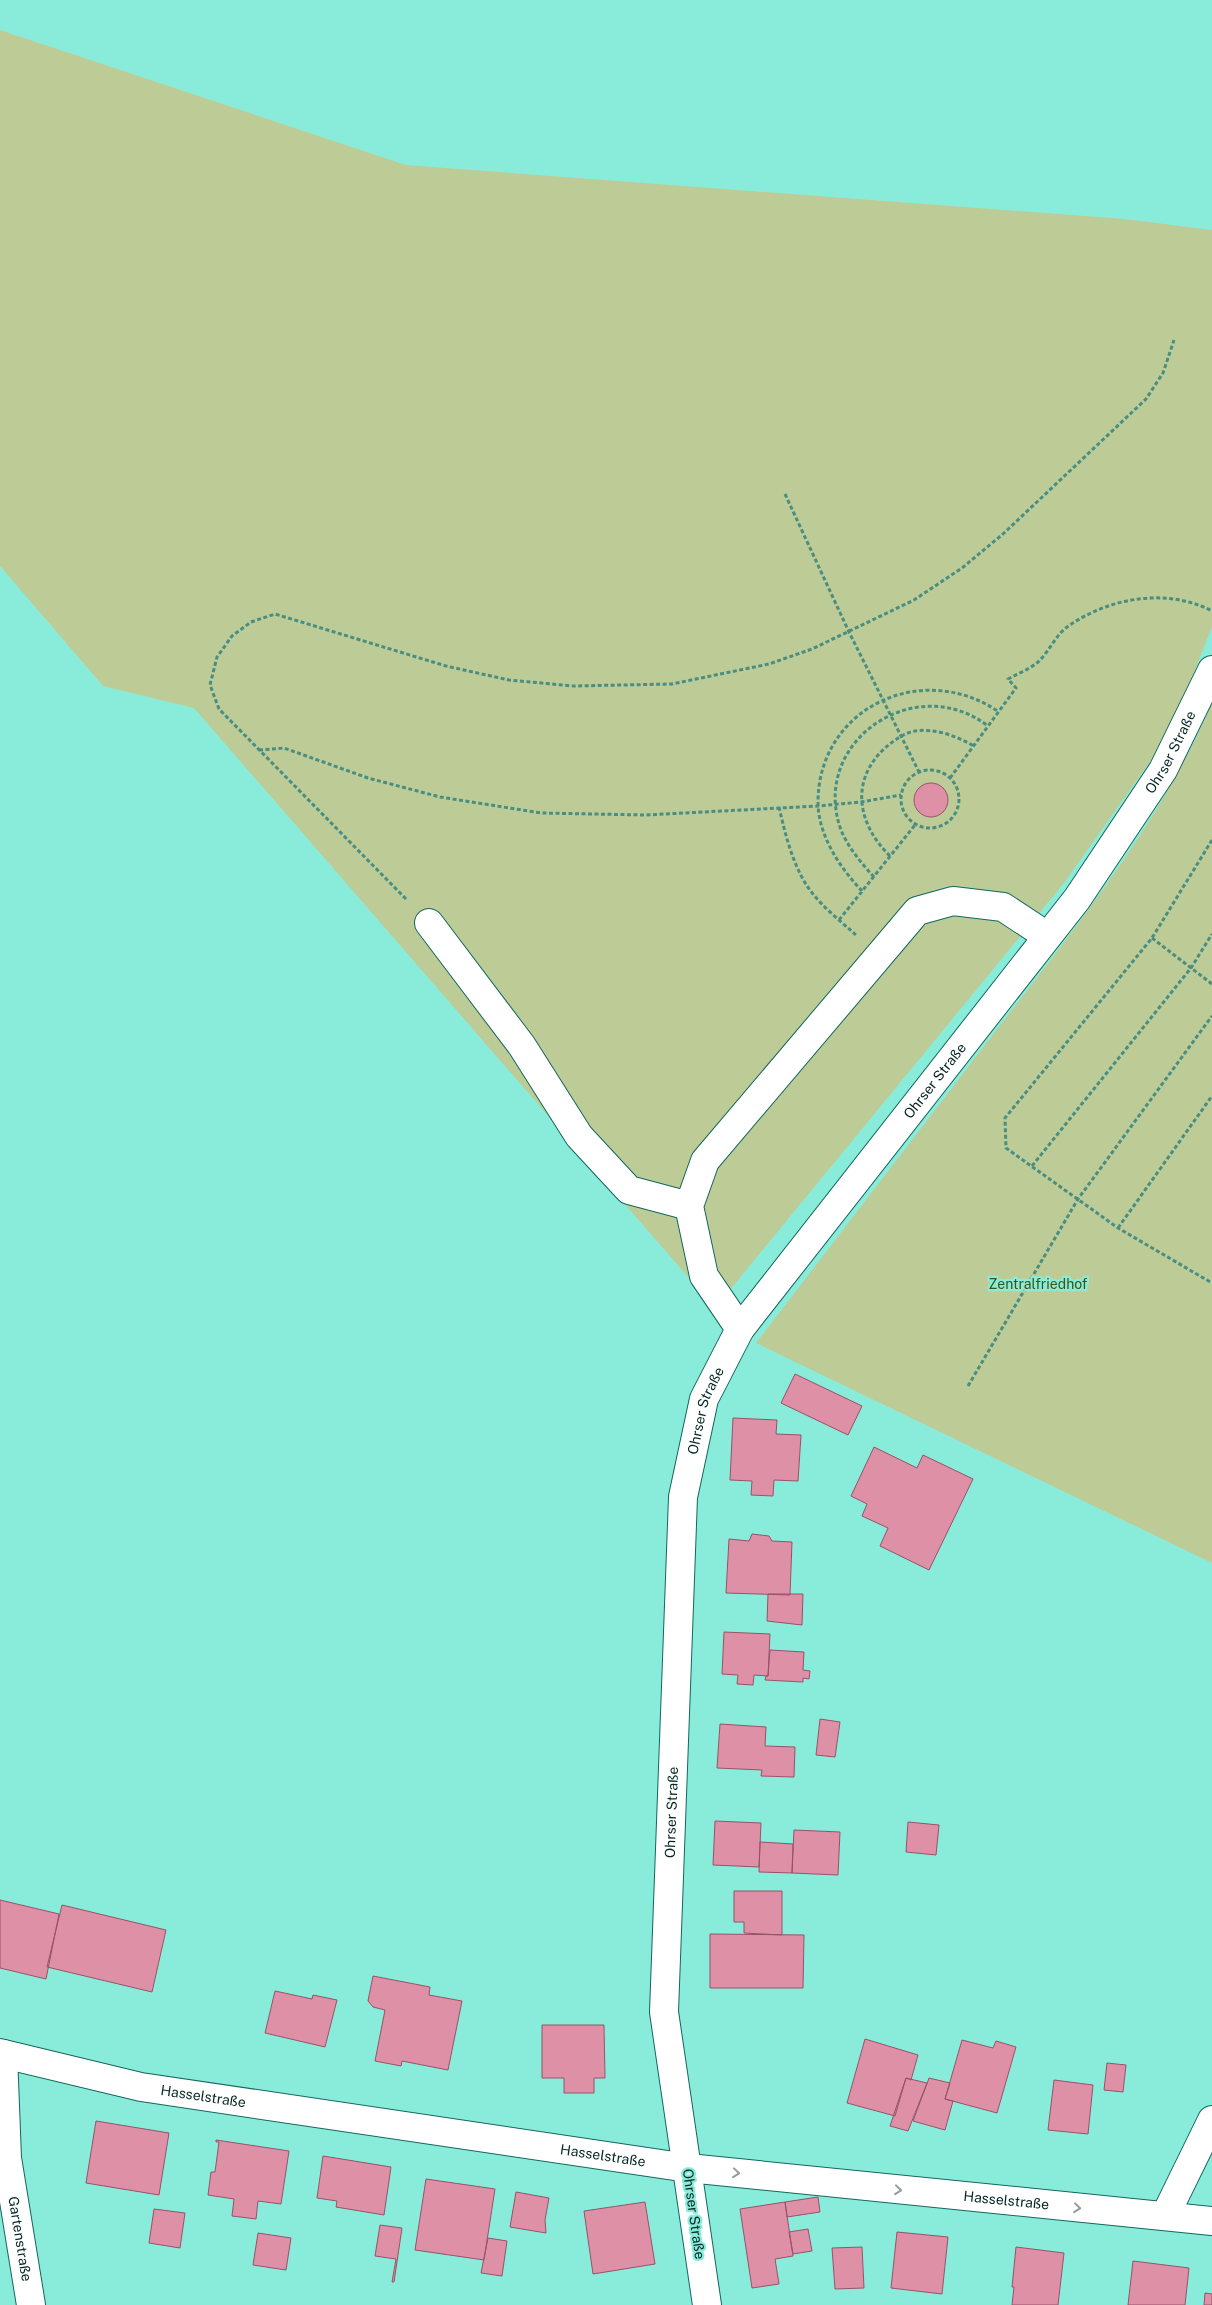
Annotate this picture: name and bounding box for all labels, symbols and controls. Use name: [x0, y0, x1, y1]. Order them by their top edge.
street label: Ohrser Straße: [1142, 708, 1199, 796]
street label: Ohrser Straße: [900, 1040, 969, 1122]
park label: Zentralfriedhof: [989, 1276, 1088, 1292]
street label: Ohrser Straße: [684, 1364, 727, 1456]
street label: Ohrser Straße: [662, 1766, 681, 1858]
street label: Hasselstraße: [160, 2082, 247, 2110]
street label: Hasselstraße: [559, 2141, 647, 2170]
one-way arrow: [732, 2167, 740, 2178]
street label: Ohrser Straße: [680, 2168, 708, 2260]
one-way arrow: [894, 2184, 902, 2195]
street label: Hasselstraße: [963, 2188, 1050, 2212]
street label: Gartenstraße: [5, 2195, 35, 2283]
one-way arrow: [1073, 2202, 1081, 2213]

